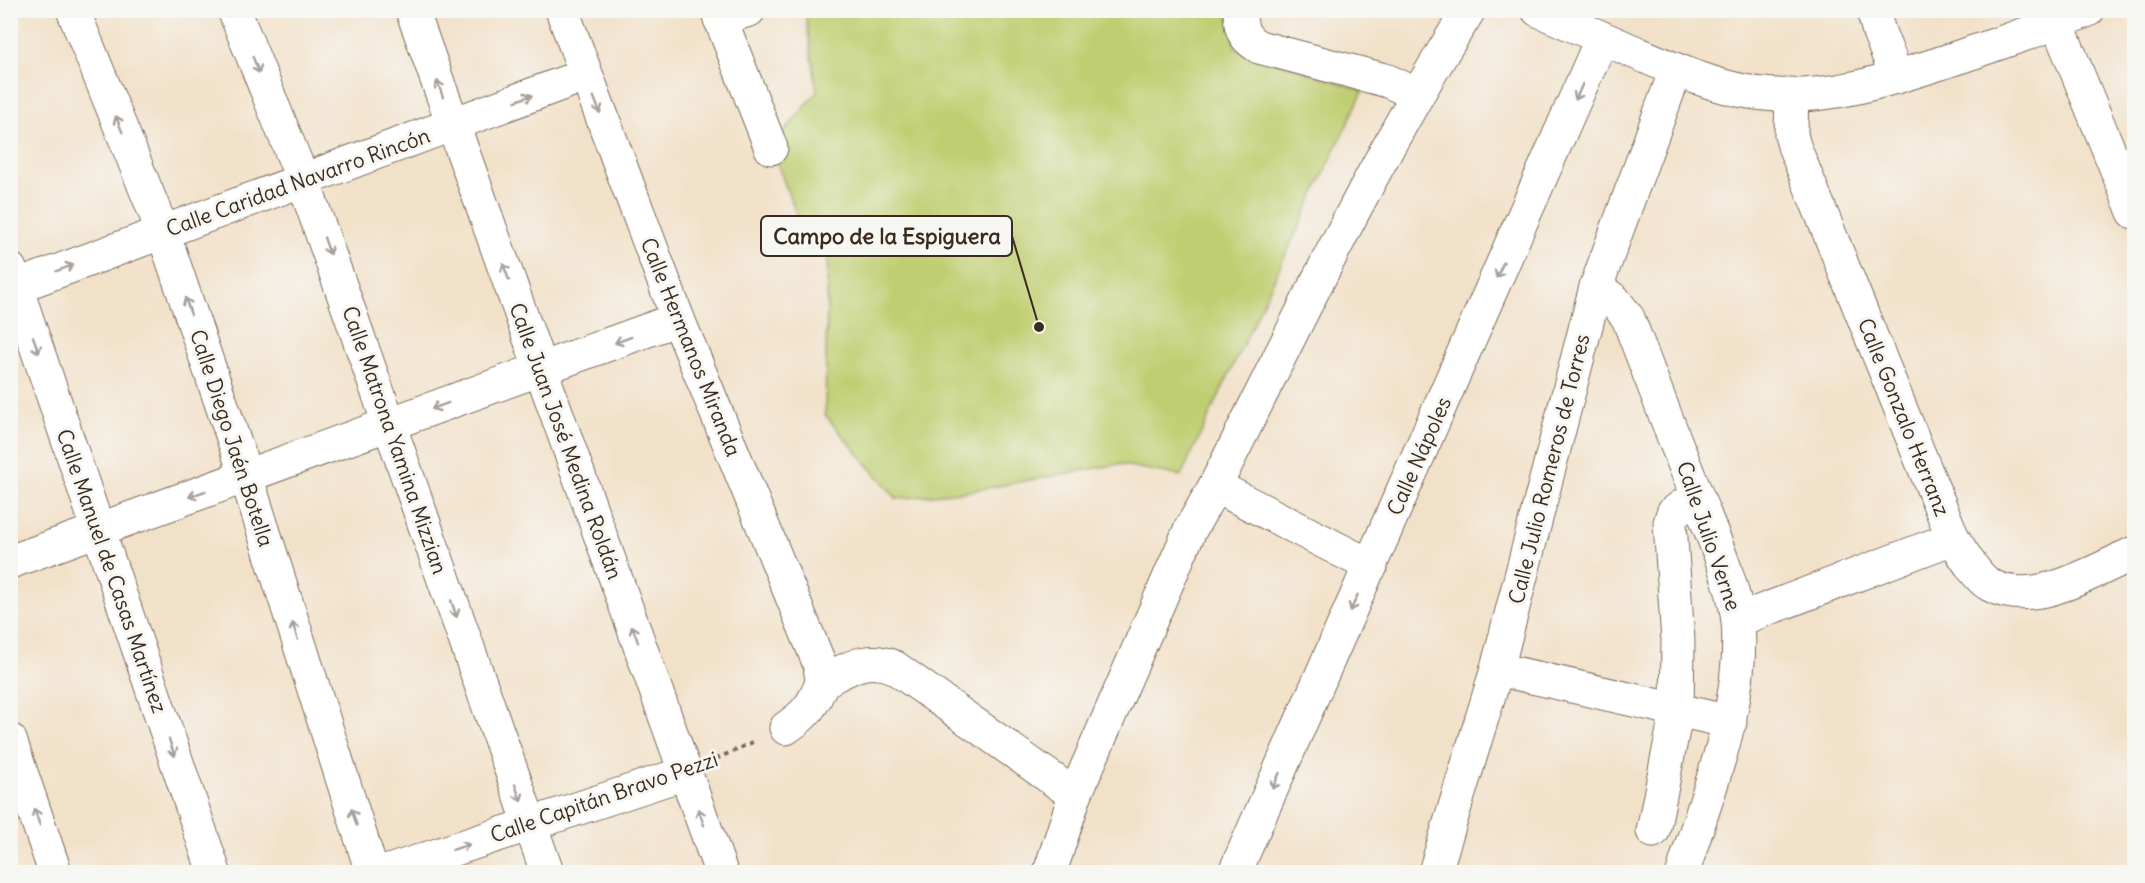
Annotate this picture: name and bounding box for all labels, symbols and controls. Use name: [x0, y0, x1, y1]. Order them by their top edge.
one-way arrow: [251, 55, 262, 73]
one-way arrow: [434, 80, 445, 99]
one-way arrow: [1572, 82, 1584, 100]
one-way arrow: [514, 91, 532, 102]
one-way arrow: [592, 95, 603, 114]
one-way arrow: [113, 115, 124, 133]
street label: Calle Caridad Navarro Rincón: [162, 122, 434, 242]
callout: Campo de la Espiguera: [761, 216, 1012, 256]
text: Campo de la Espiguera: [773, 222, 1001, 250]
street label: Calle Hermanos Miranda: [635, 234, 747, 460]
one-way arrow: [322, 237, 333, 255]
one-way arrow: [1494, 261, 1506, 279]
one-way arrow: [55, 262, 74, 273]
one-way arrow: [500, 263, 511, 282]
one-way arrow: [182, 297, 193, 316]
street label: Calle Juan José Medina Roldán: [503, 299, 629, 583]
street label: Calle Matrona Yamina Mizzian: [336, 302, 454, 578]
street label: Calle Gonzalo Herranz: [1852, 314, 1956, 520]
street label: Calle Diego Jaén Botella: [184, 326, 280, 550]
street label: Calle Julio Romeros de Torres: [1502, 331, 1596, 607]
one-way arrow: [31, 335, 42, 354]
one-way arrow: [614, 335, 633, 346]
street label: Calle Nápoles: [1381, 392, 1457, 520]
one-way arrow: [431, 402, 450, 413]
street label: Calle Manuel de Casas Martínez: [51, 425, 173, 717]
street label: Calle Julio Verne: [1671, 458, 1747, 614]
one-way arrow: [188, 490, 207, 501]
one-way arrow: [1348, 593, 1360, 611]
one-way arrow: [449, 599, 460, 618]
one-way arrow: [289, 622, 300, 641]
one-way arrow: [629, 625, 640, 644]
one-way arrow: [167, 738, 178, 757]
street label: Calle Capitán Bravo Pezzi: [487, 745, 721, 849]
one-way arrow: [1269, 772, 1280, 790]
one-way arrow: [514, 783, 525, 802]
one-way arrow: [30, 808, 41, 827]
one-way arrow: [348, 808, 359, 827]
one-way arrow: [694, 809, 705, 827]
one-way arrow: [451, 841, 470, 852]

